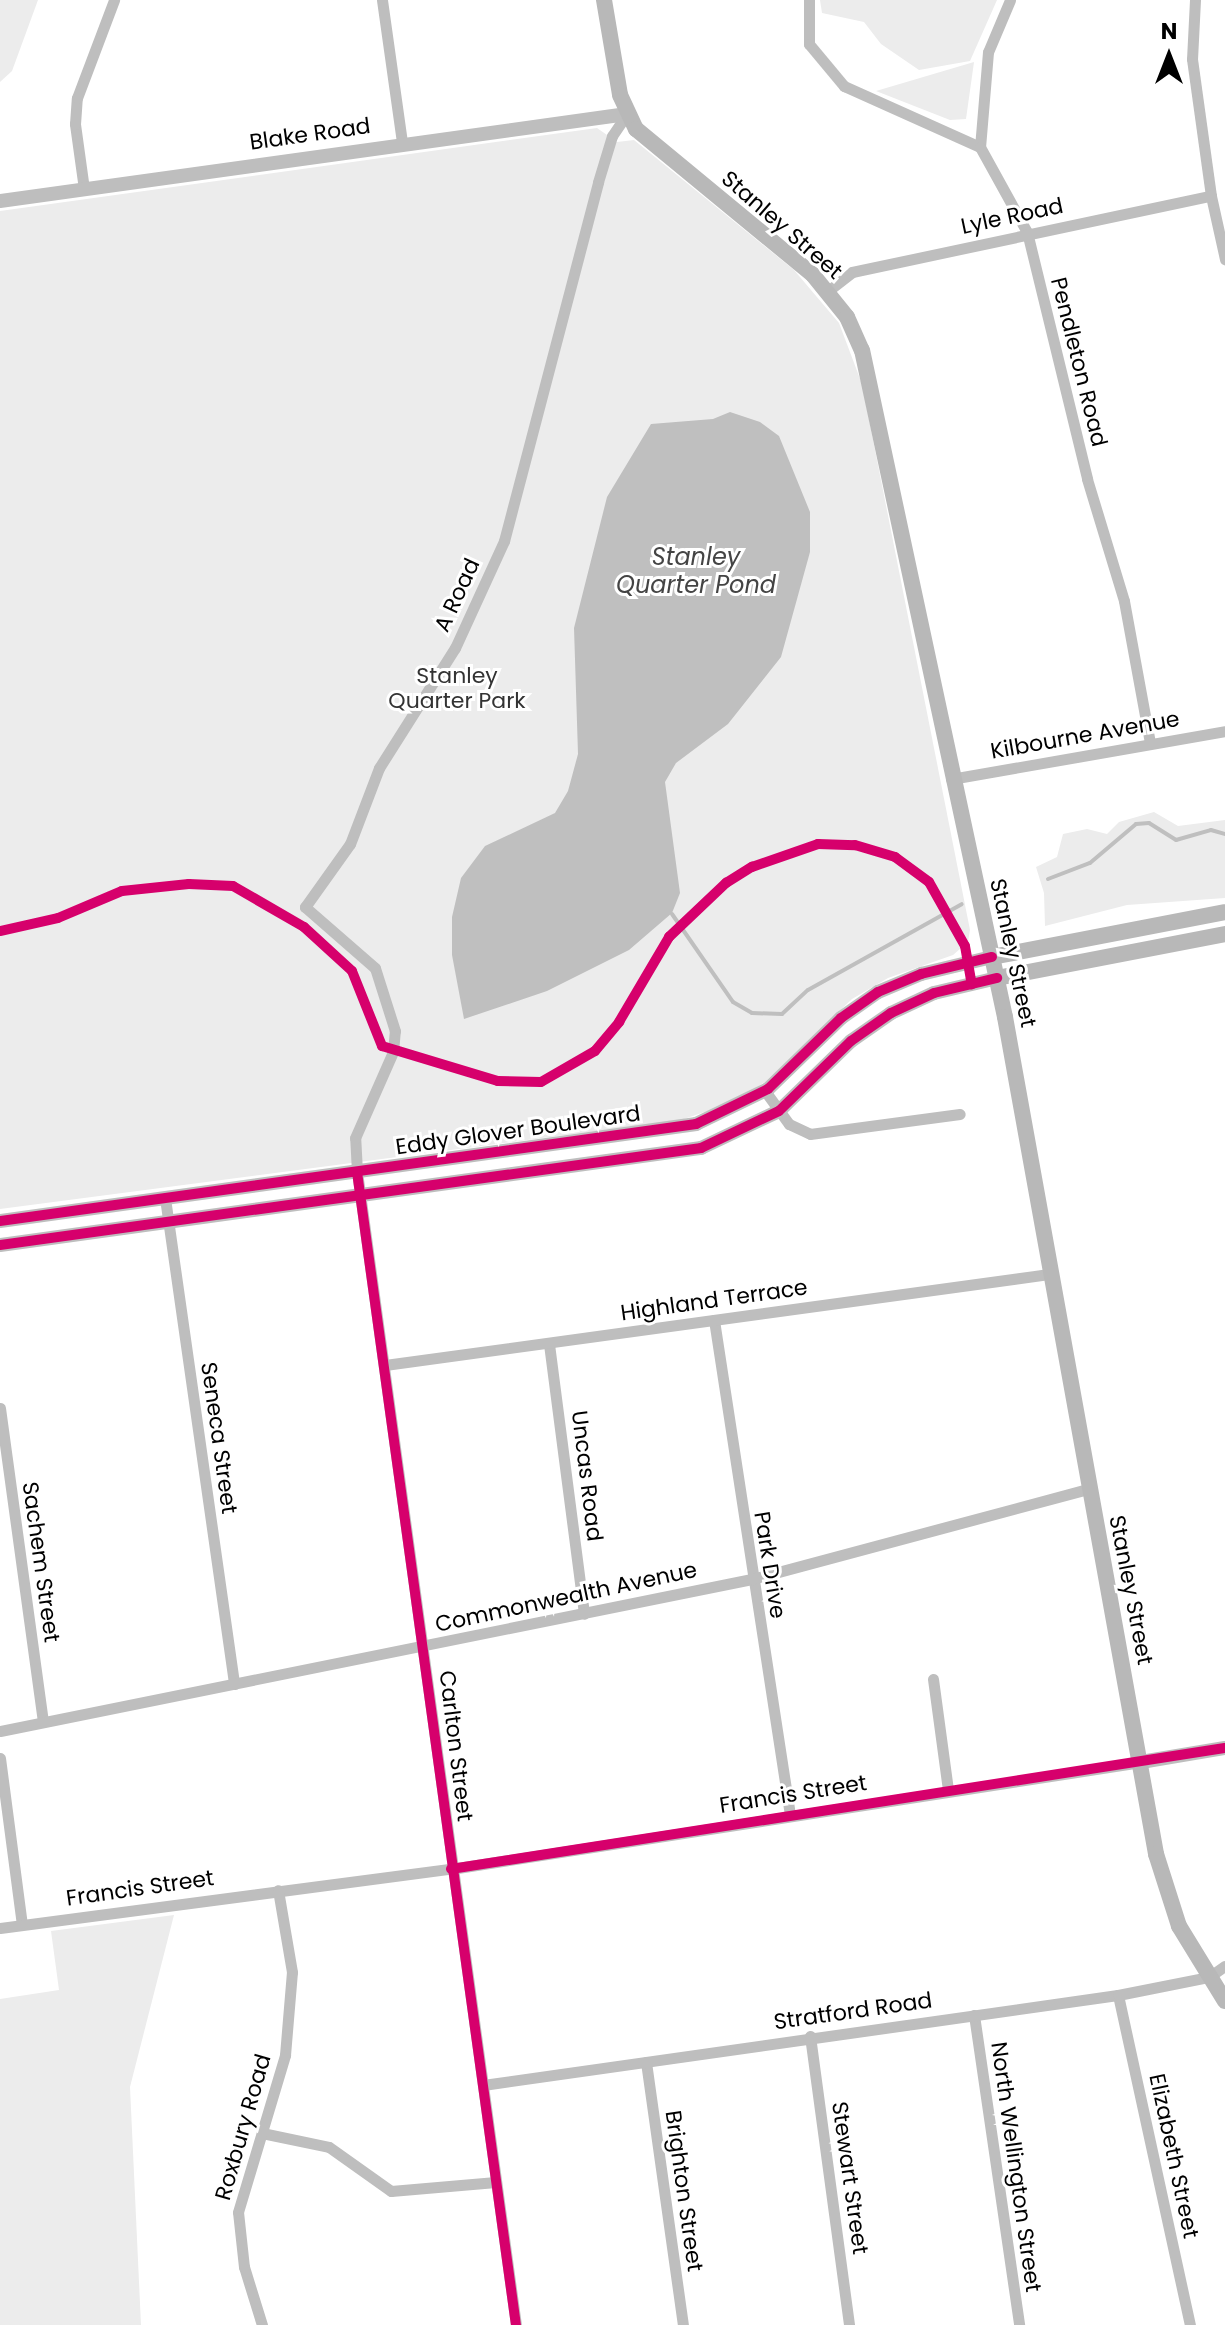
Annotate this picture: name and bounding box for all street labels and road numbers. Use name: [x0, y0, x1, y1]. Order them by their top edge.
street label: Blake Road: [248, 112, 372, 156]
street label: Stanley Street: [716, 165, 848, 285]
street label: Lyle Road: [958, 192, 1066, 240]
street label: Pendleton Road: [1045, 275, 1113, 449]
street label: A Road: [429, 554, 485, 636]
street label: Kilbourne Avenue: [988, 705, 1182, 765]
street label: Stanley Street: [984, 876, 1042, 1030]
street label: Eddy Glover Boulevard: [394, 1100, 642, 1160]
street label: Highland Terrace: [619, 1274, 809, 1326]
street label: Seneca Street: [195, 1361, 243, 1515]
street label: Uncas Road: [566, 1409, 608, 1543]
street label: Sachem Street: [17, 1480, 65, 1644]
street label: Park Drive: [749, 1510, 791, 1620]
street label: Stanley Street: [1104, 1513, 1158, 1667]
street label: Commonwealth Avenue: [433, 1556, 699, 1638]
street label: Carlton Street: [434, 1669, 478, 1823]
street label: Francis Street: [717, 1769, 869, 1819]
street label: Francis Street: [64, 1865, 216, 1911]
street label: Stratford Road: [772, 1987, 934, 2035]
street label: North Wellington Street: [985, 2040, 1047, 2294]
street label: Roxbury Road: [210, 2051, 276, 2203]
street label: Elizabeth Street: [1144, 2071, 1204, 2241]
street label: Stewart Street: [826, 2100, 874, 2256]
street label: Brighton Street: [660, 2109, 708, 2273]

